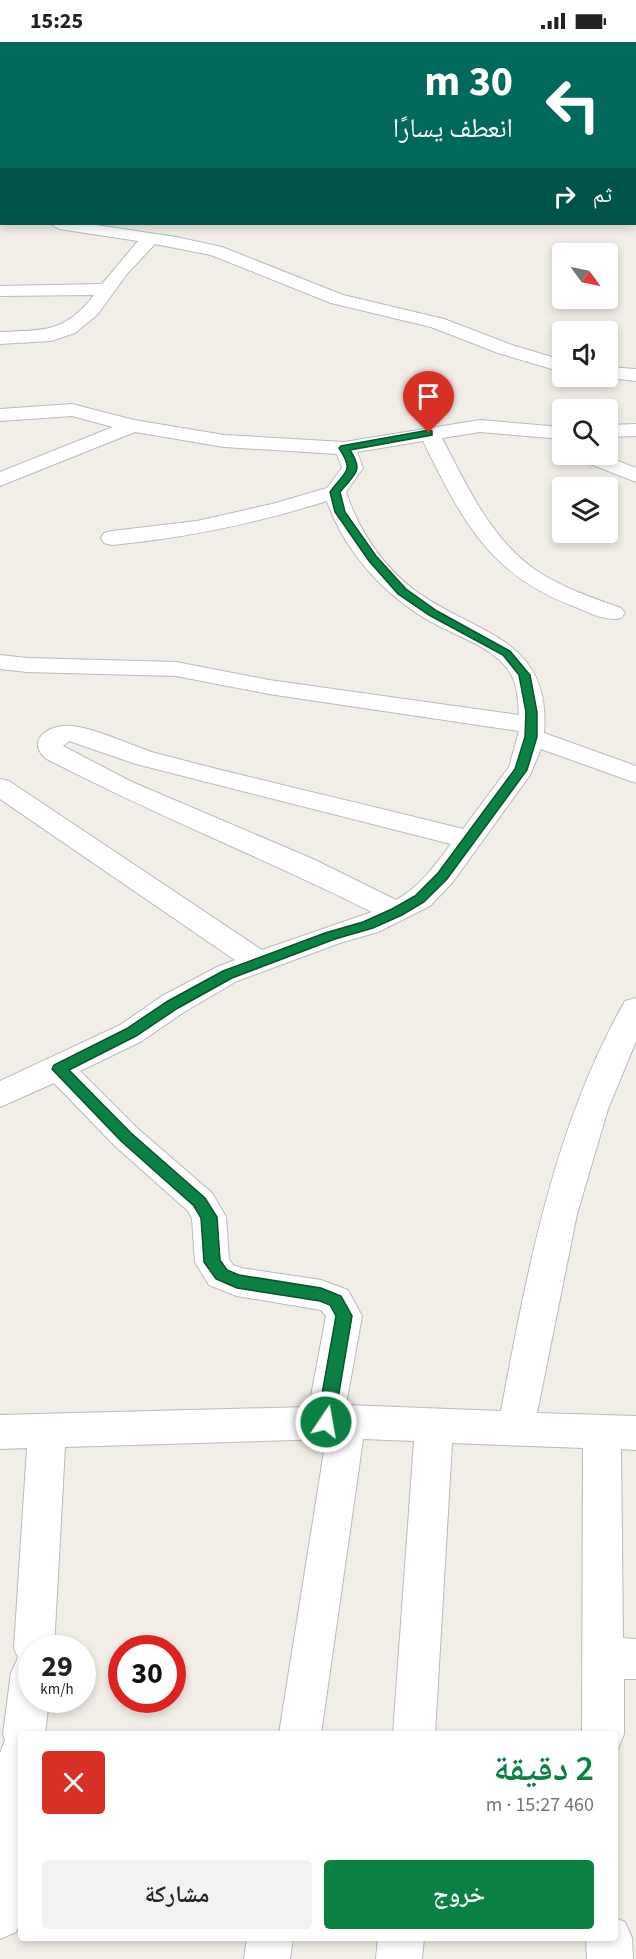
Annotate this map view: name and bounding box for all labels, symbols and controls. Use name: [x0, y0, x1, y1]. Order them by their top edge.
text: 15:25: [30, 5, 83, 37]
text: 30 m: [424, 52, 513, 112]
icon: left: [534, 66, 612, 144]
text: انعطف يسارًا: [393, 109, 513, 148]
text: ثم: [593, 179, 612, 211]
icon: right: [548, 180, 581, 213]
north arrow: [552, 243, 618, 309]
map controls: [552, 243, 618, 543]
button: sound: [552, 321, 618, 387]
pin: [403, 371, 454, 433]
icon: arrive: [412, 380, 445, 413]
button: search: [552, 399, 618, 465]
button: layers: [552, 477, 618, 543]
position arrow: [294, 1390, 358, 1454]
speed limit sign: 30: [108, 1635, 186, 1713]
text: 29: [41, 1645, 73, 1688]
text: km/h: [40, 1679, 74, 1700]
text: 2 دقيقة: [494, 1743, 594, 1794]
button: close: [42, 1751, 105, 1814]
text: 460 m · 15:27: [486, 1791, 594, 1819]
button: مشاركة: [42, 1860, 312, 1929]
button: خروج: [324, 1860, 594, 1929]

